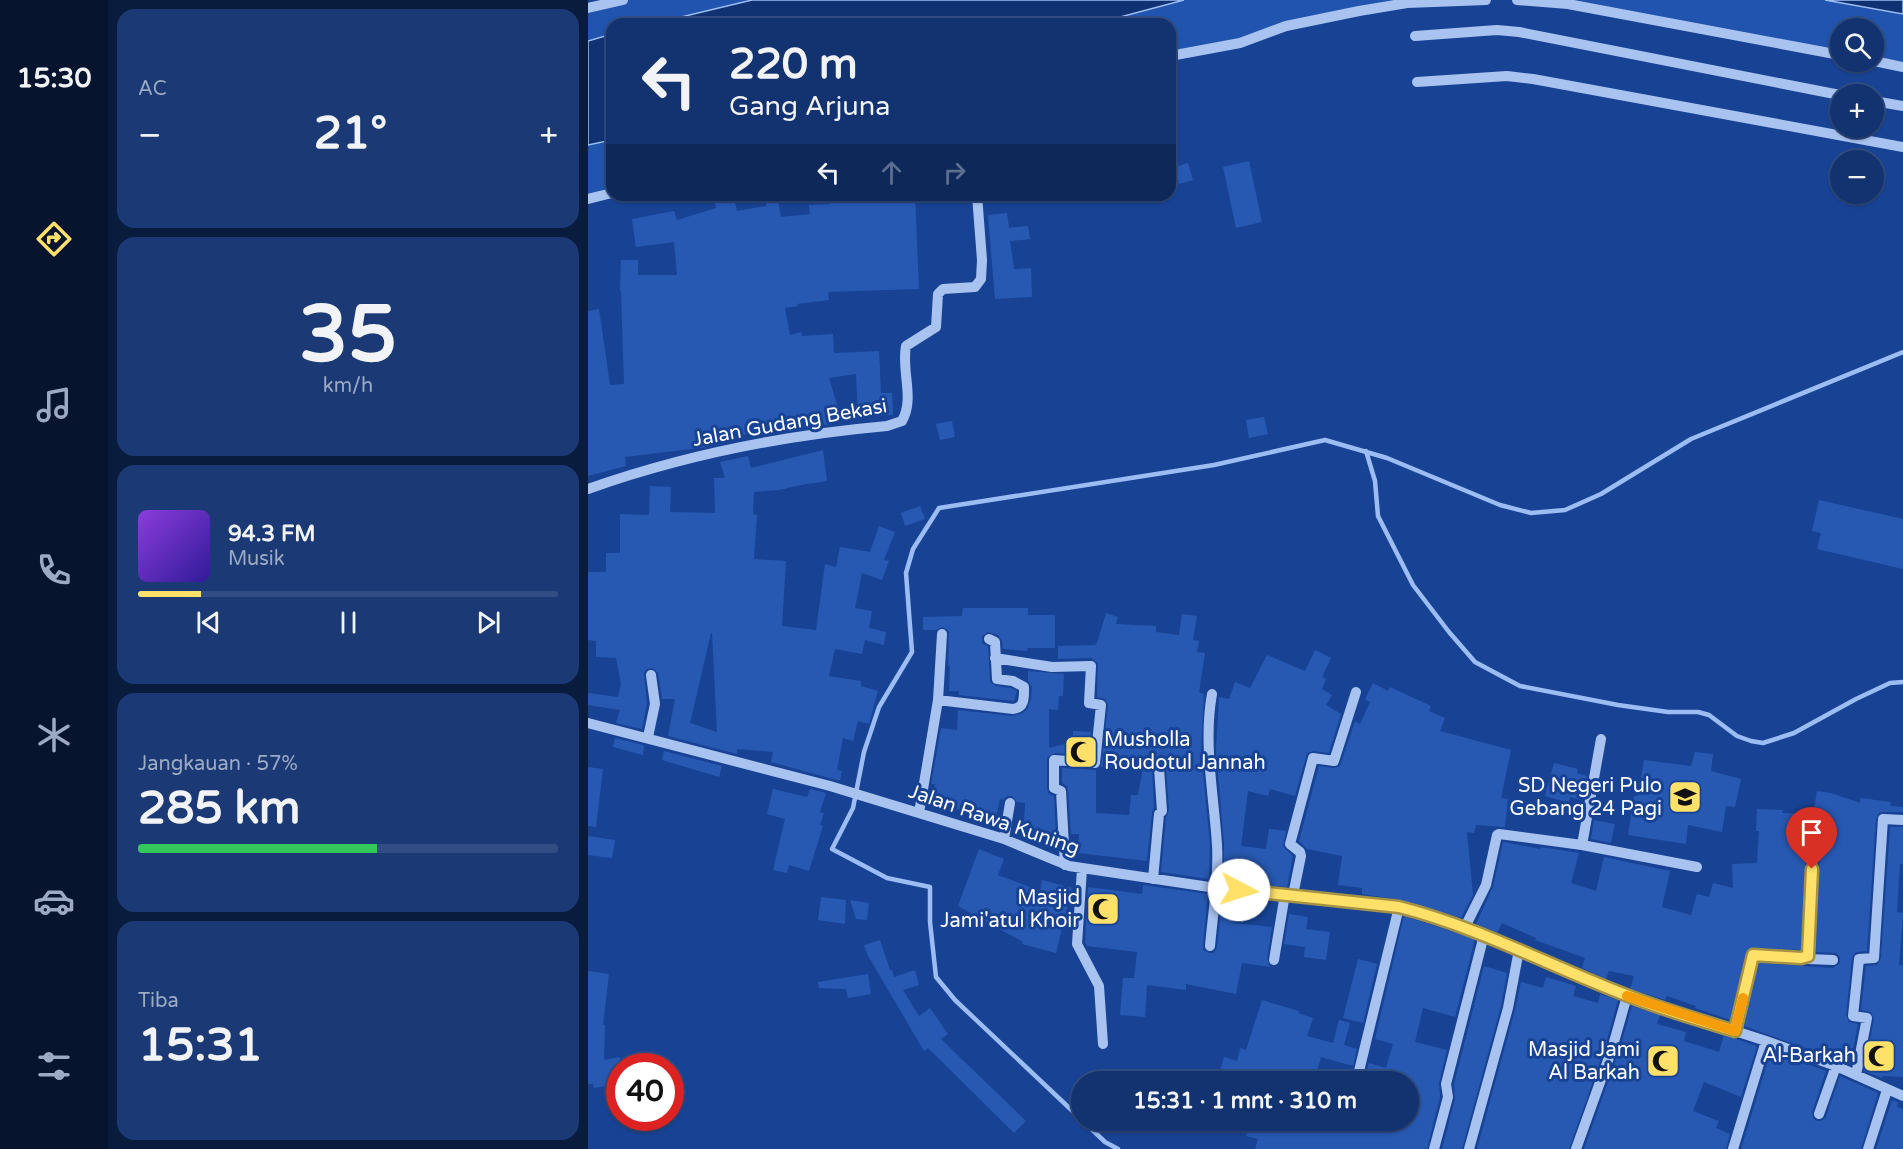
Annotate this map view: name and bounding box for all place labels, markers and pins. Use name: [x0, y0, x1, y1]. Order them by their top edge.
place label: Musholla Roudotul Jannah: [1104, 728, 1266, 775]
mosque icon: Musholla Roudotul Jannah: [1063, 734, 1099, 770]
place label: SD Negeri Pulo Gebang 24 Pagi: [1510, 774, 1662, 821]
school or university icon: SD Negeri Pulo Gebang 24 Pagi: [1667, 779, 1703, 815]
pin: [1786, 807, 1837, 869]
place label: Masjid Jami'atul Khoir: [940, 886, 1080, 933]
mosque icon: Masjid Jami'atul Khoir: [1085, 891, 1121, 927]
place label: Masjid Jami Al Barkah: [1528, 1038, 1640, 1085]
mosque icon: Al-Barkah: [1861, 1038, 1897, 1074]
mosque icon: Masjid Jami Al Barkah: [1645, 1043, 1681, 1079]
place label: Al-Barkah: [1762, 1044, 1856, 1068]

